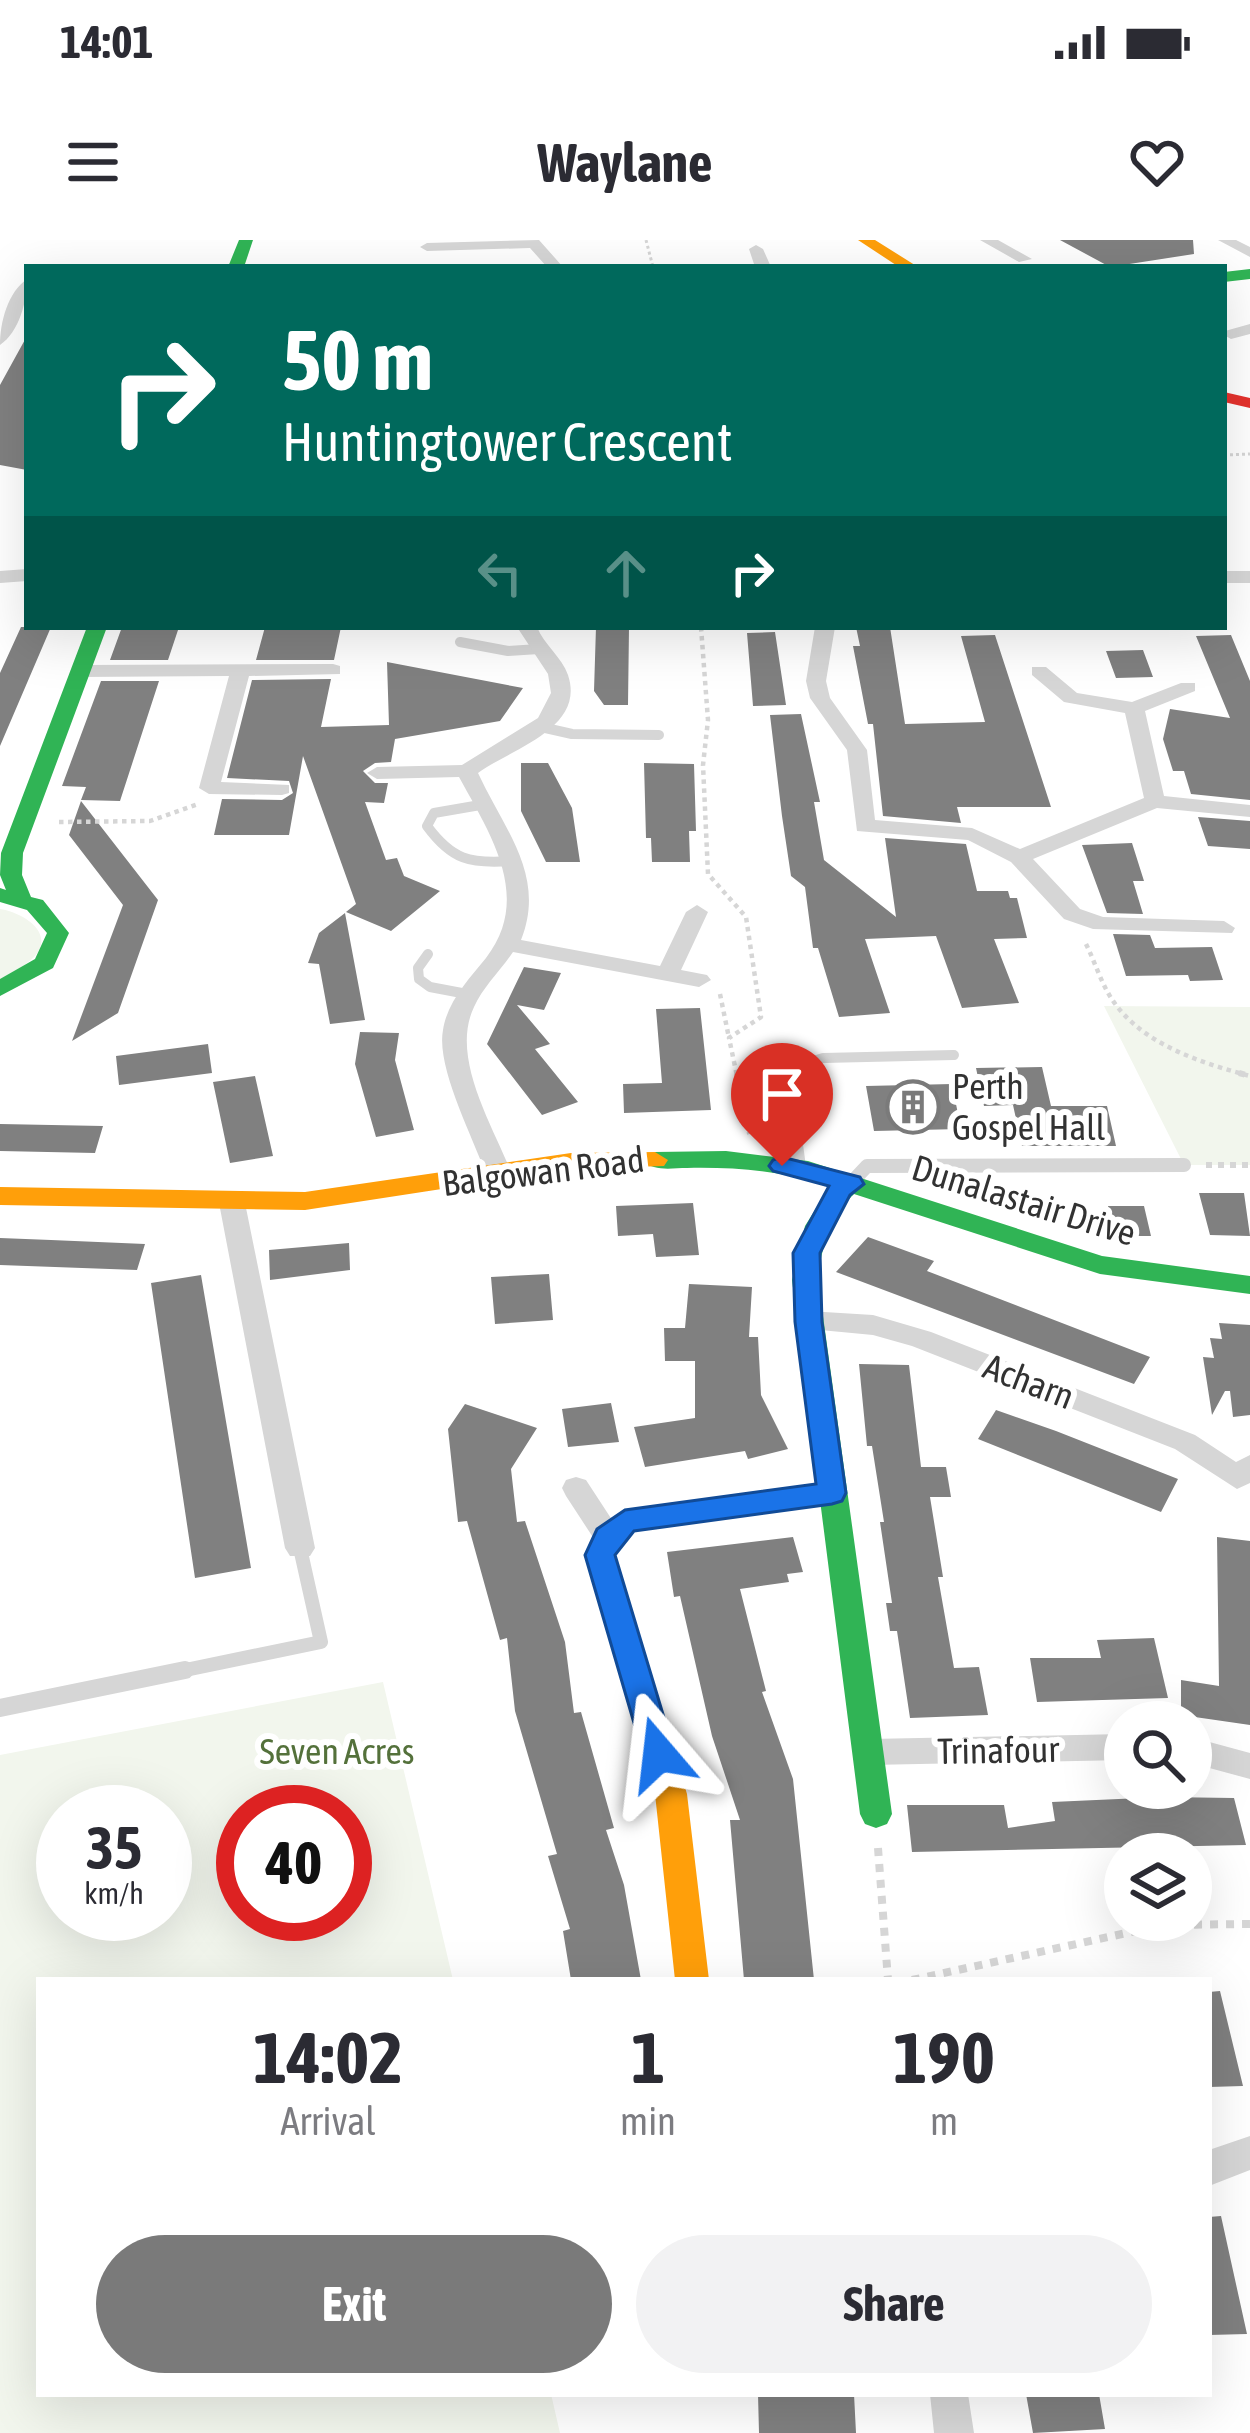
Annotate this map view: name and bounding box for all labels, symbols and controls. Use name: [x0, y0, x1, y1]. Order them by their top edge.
text: 14:01: [60, 16, 154, 68]
icon: menu: [60, 129, 126, 195]
icon: heart: [1124, 129, 1190, 195]
text: Waylane: [537, 132, 713, 193]
icon: right: [84, 312, 240, 468]
text: 50 m: [282, 312, 433, 408]
text: Huntingtower Crescent: [282, 411, 732, 472]
icon: left: [467, 540, 533, 606]
icon: ahead: [593, 540, 659, 606]
icon: right: [719, 540, 785, 606]
pin: [731, 1043, 833, 1166]
icon: arrive: [749, 1061, 815, 1127]
place label: Perth Gospel Hall: [952, 1065, 1106, 1148]
building icon: Perth Gospel Hall: [885, 1079, 941, 1135]
street label: Balgowan Road: [440, 1138, 646, 1204]
street label: Dunalastair Drive: [907, 1146, 1141, 1254]
street label: Acharn: [978, 1345, 1080, 1417]
position arrow: [596, 1691, 722, 1817]
map controls: [1104, 1701, 1212, 1941]
button: search: [1104, 1701, 1212, 1809]
street label: Trinafour: [937, 1728, 1061, 1772]
park label: Seven Acres: [260, 1730, 414, 1772]
speed limit sign: 40: [216, 1785, 372, 1941]
text: 35: [86, 1813, 142, 1882]
button: layers: [1104, 1833, 1212, 1941]
text: km/h: [84, 1876, 144, 1910]
text: 14:02: [253, 2016, 403, 2098]
text: 1: [631, 2016, 665, 2098]
text: 190: [893, 2016, 995, 2098]
text: Arrival: [280, 2099, 376, 2143]
text: min: [620, 2099, 676, 2143]
text: m: [930, 2099, 958, 2143]
button: Exit: [96, 2235, 612, 2373]
button: Share: [636, 2235, 1152, 2373]

